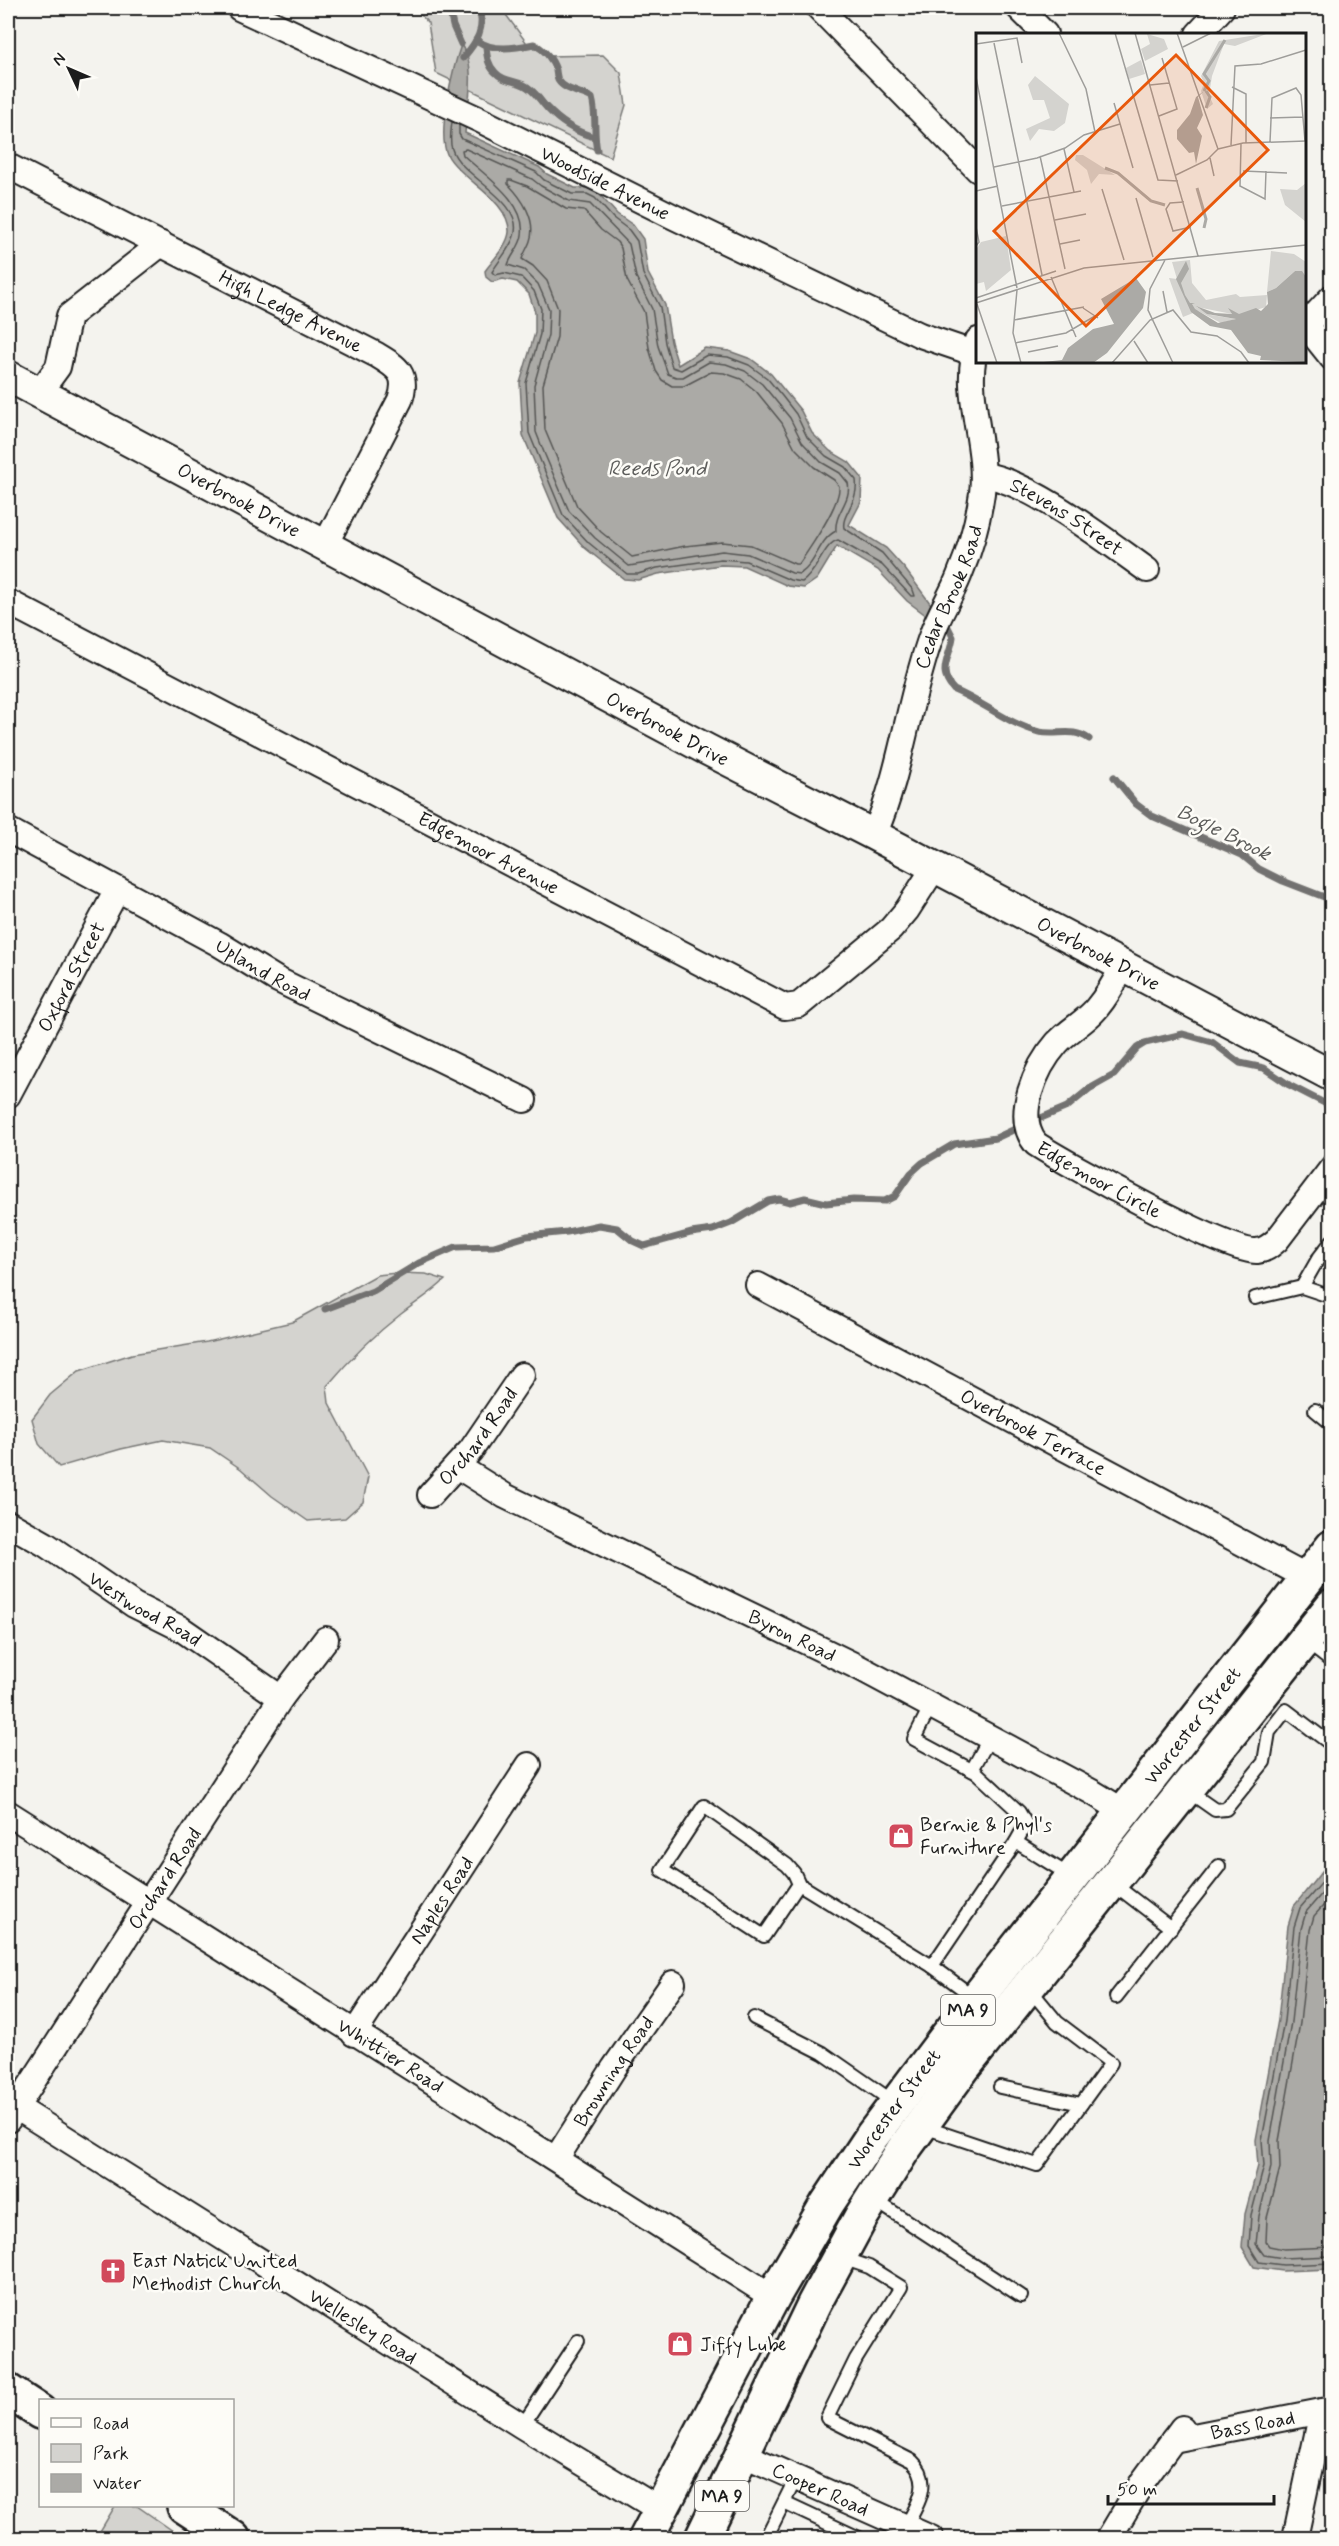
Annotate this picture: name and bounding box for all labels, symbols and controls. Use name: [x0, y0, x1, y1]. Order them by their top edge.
inset map: [976, 33, 1306, 363]
north arrow: [39, 39, 99, 99]
text: N: [48, 48, 71, 71]
street label: Woodside Avenue: [535, 140, 674, 228]
street label: High Ledge Avenue: [214, 264, 367, 360]
water label: Reeds Pond: [608, 455, 708, 483]
street label: Overbrook Drive: [172, 457, 305, 545]
street label: Stevens Street: [1005, 472, 1128, 563]
street label: Cedar Brook Road: [909, 523, 990, 673]
street label: Overbrook Drive: [601, 686, 733, 774]
water label: Bogle Brook: [1171, 798, 1277, 870]
street label: Edgemoor Avenue: [412, 806, 563, 902]
street label: Overbrook Drive: [1032, 911, 1164, 998]
street label: Oxford Street: [32, 918, 113, 1037]
street label: Upland Road: [210, 933, 315, 1009]
street label: Edgemoor Circle: [1031, 1135, 1166, 1226]
street label: Orchard Road: [433, 1382, 525, 1492]
street label: Overbrook Terrace: [955, 1383, 1110, 1483]
street label: Westwood Road: [82, 1566, 206, 1654]
street label: Byron Road: [743, 1604, 840, 1669]
street label: Worcester Street: [1138, 1662, 1248, 1791]
place label: Bernie & Phyl's Furniture: [920, 1812, 1052, 1862]
shop icon: Bernie & Phyl's Furniture: [886, 1821, 916, 1851]
street label: Orchard Road: [123, 1823, 209, 1935]
street label: Naples Road: [404, 1852, 481, 1950]
road number: MA 9: [941, 1995, 995, 2025]
street label: Browning Road: [568, 2011, 661, 2133]
street label: Whittier Road: [332, 2013, 449, 2100]
street label: Worcester Street: [842, 2044, 948, 2175]
place label: East Natick United Methodist Church: [132, 2248, 297, 2298]
church icon: East Natick United Methodist Church: [98, 2256, 128, 2286]
street label: Wellesley Road: [303, 2283, 422, 2372]
shop icon: Jiffy Lube: [665, 2329, 695, 2359]
place label: Jiffy Lube: [700, 2332, 786, 2359]
legend: [39, 2399, 234, 2507]
street label: Bass Road: [1208, 2405, 1297, 2447]
text: Road: [93, 2412, 129, 2436]
text: Park: [93, 2442, 129, 2466]
street label: Cooper Road: [767, 2457, 873, 2524]
scale bar: [1108, 2468, 1274, 2506]
text: Water: [93, 2472, 142, 2496]
text: 50 m: [1117, 2478, 1157, 2502]
road number: MA 9: [695, 2481, 749, 2511]

